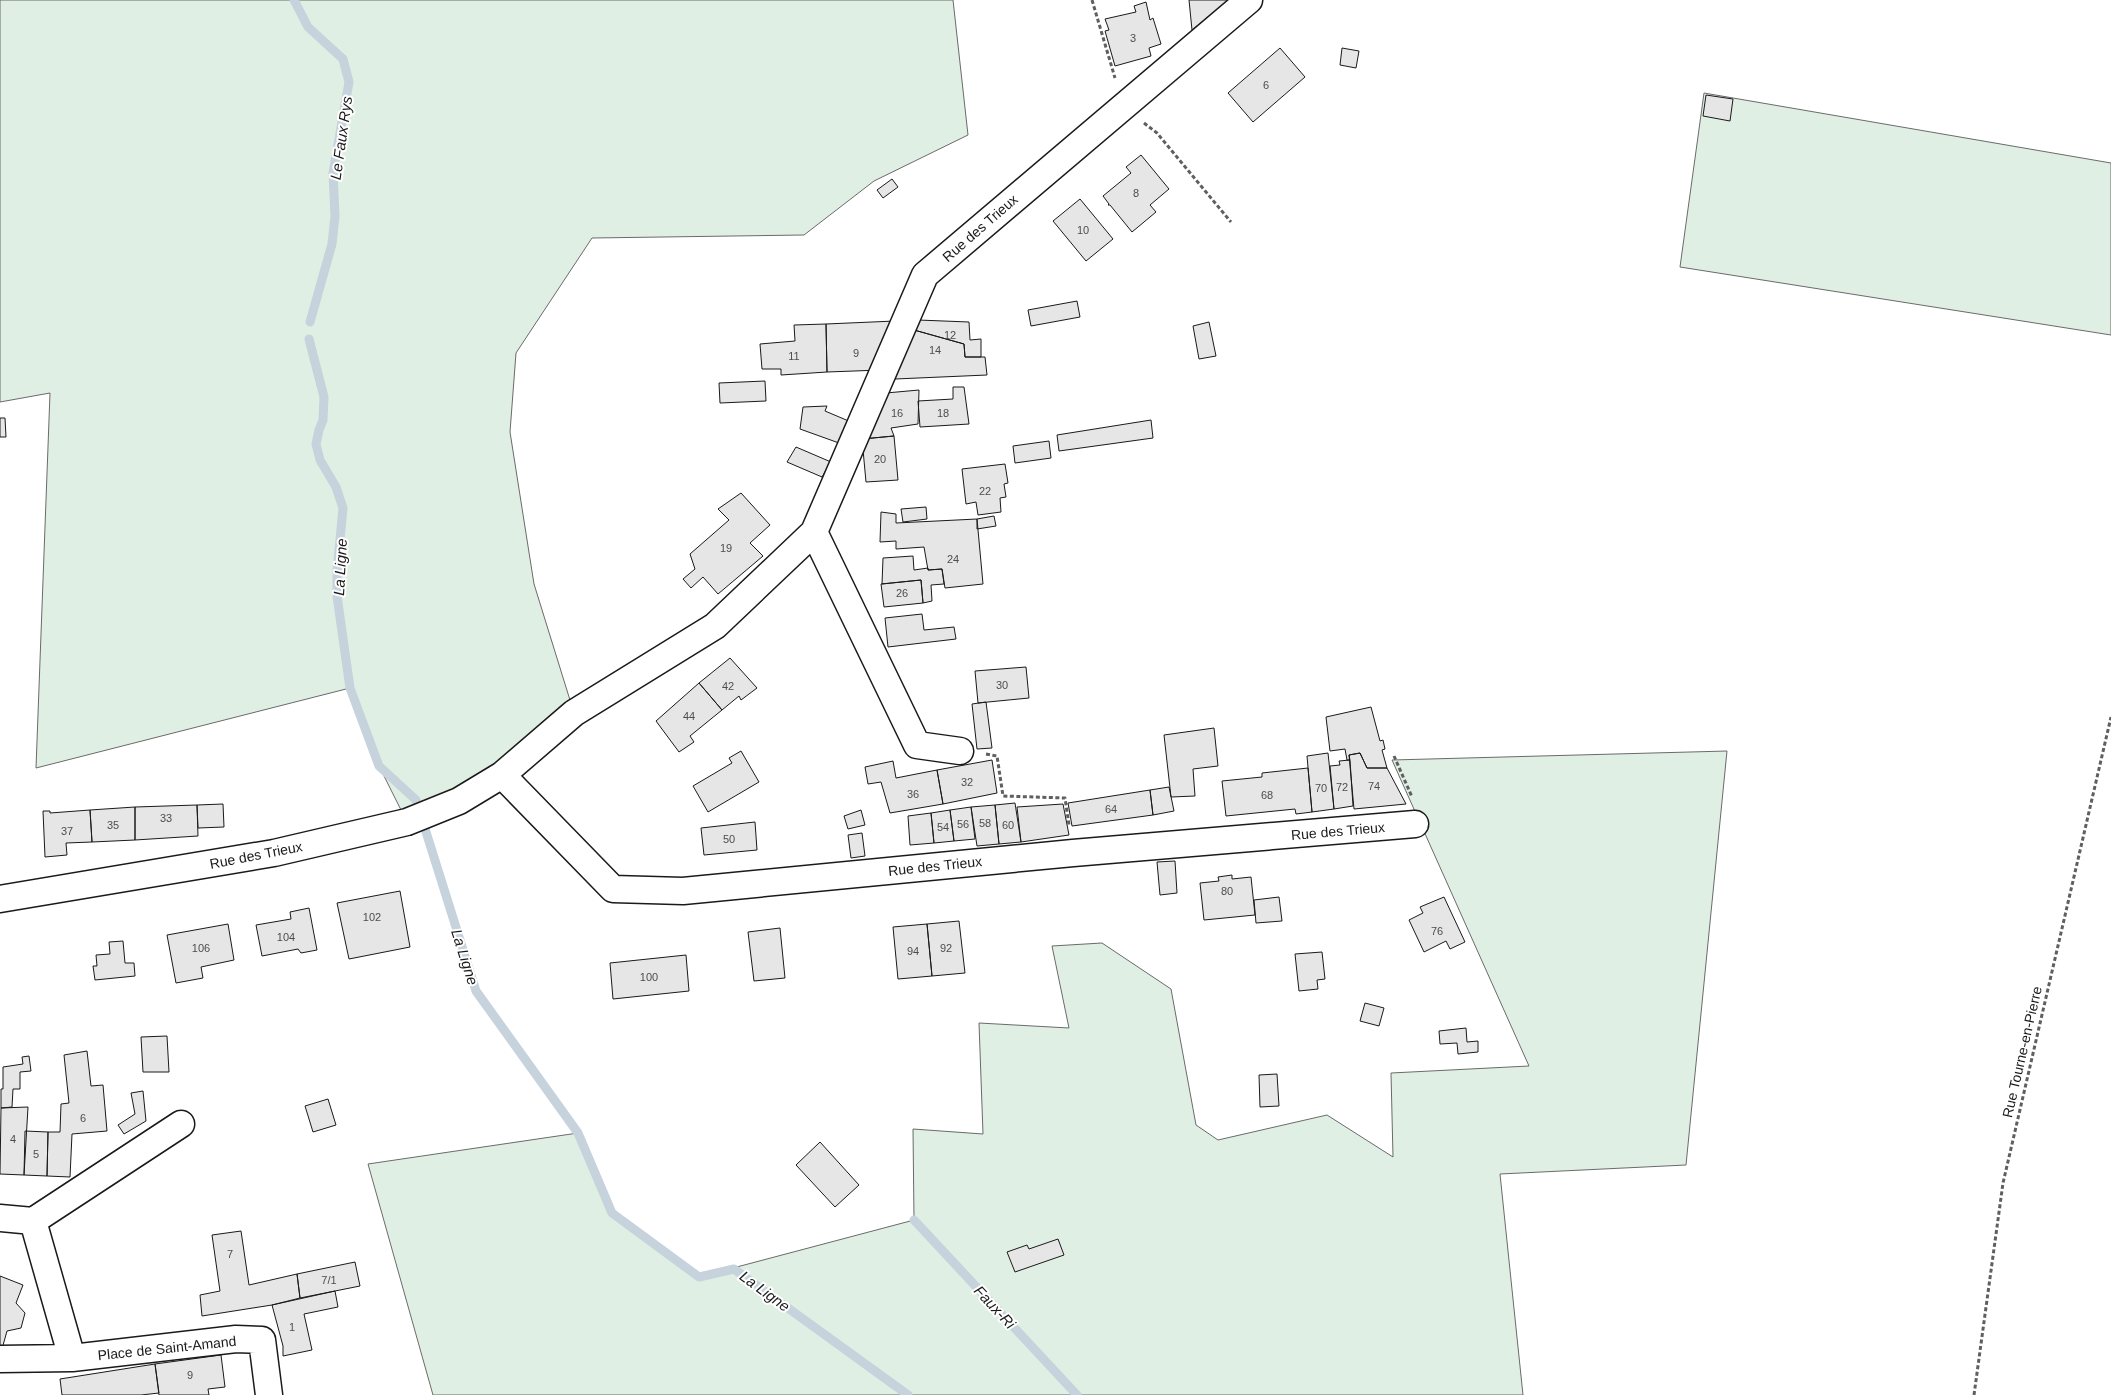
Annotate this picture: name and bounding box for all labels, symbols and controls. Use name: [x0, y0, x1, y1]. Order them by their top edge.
house number: 3: [1130, 32, 1136, 44]
house number: 6: [1263, 79, 1269, 91]
water label: Le Faux Rys: [327, 95, 355, 181]
house number: 8: [1133, 187, 1139, 199]
street label: Rue des Trieux: [939, 191, 1021, 265]
house number: 10: [1077, 224, 1089, 236]
house number: 12: [944, 329, 956, 341]
house number: 14: [929, 344, 941, 356]
house number: 9: [853, 347, 859, 359]
house number: 11: [788, 350, 800, 362]
house number: 16: [891, 407, 903, 419]
house number: 18: [937, 407, 949, 419]
house number: 20: [874, 453, 886, 465]
house number: 22: [979, 485, 991, 497]
water label: La Ligne: [330, 538, 350, 596]
house number: 19: [720, 542, 732, 554]
house number: 24: [947, 553, 959, 565]
house number: 26: [896, 587, 908, 599]
house number: 30: [996, 679, 1008, 691]
house number: 42: [722, 680, 734, 692]
house number: 44: [683, 710, 695, 722]
house number: 32: [961, 776, 973, 788]
house number: 74: [1368, 780, 1380, 792]
house number: 72: [1336, 781, 1348, 793]
house number: 70: [1315, 782, 1327, 794]
house number: 36: [907, 788, 919, 800]
house number: 68: [1261, 789, 1273, 801]
house number: 64: [1105, 803, 1117, 815]
house number: 33: [160, 812, 172, 824]
house number: 58: [979, 817, 991, 829]
house number: 56: [957, 818, 969, 830]
house number: 35: [107, 819, 119, 831]
house number: 60: [1002, 819, 1014, 831]
street label: Rue des Trieux: [1290, 819, 1386, 843]
house number: 54: [937, 821, 949, 833]
house number: 37: [61, 825, 73, 837]
house number: 50: [723, 833, 735, 845]
street label: Rue des Trieux: [208, 838, 304, 872]
street label: Rue des Trieux: [887, 853, 983, 879]
house number: 80: [1221, 885, 1233, 897]
house number: 102: [363, 911, 381, 923]
house number: 76: [1431, 925, 1443, 937]
water label: La Ligne: [448, 927, 482, 987]
house number: 104: [277, 931, 295, 943]
house number: 106: [192, 942, 210, 954]
house number: 92: [940, 942, 952, 954]
house number: 94: [907, 945, 919, 957]
house number: 100: [640, 971, 658, 983]
street label: Rue Tourne-en-Pierre: [1999, 985, 2045, 1119]
house number: 6: [80, 1112, 86, 1124]
house number: 4: [10, 1133, 16, 1145]
house number: 5: [33, 1148, 39, 1160]
house number: 7: [227, 1248, 233, 1260]
water label: La Ligne: [737, 1267, 793, 1315]
house number: 7/1: [321, 1274, 337, 1286]
water label: Faux-Ri: [971, 1282, 1020, 1332]
house number: 1: [289, 1321, 295, 1333]
street label: Place de Saint-Amand: [97, 1333, 237, 1363]
house number: 9: [187, 1369, 193, 1381]

